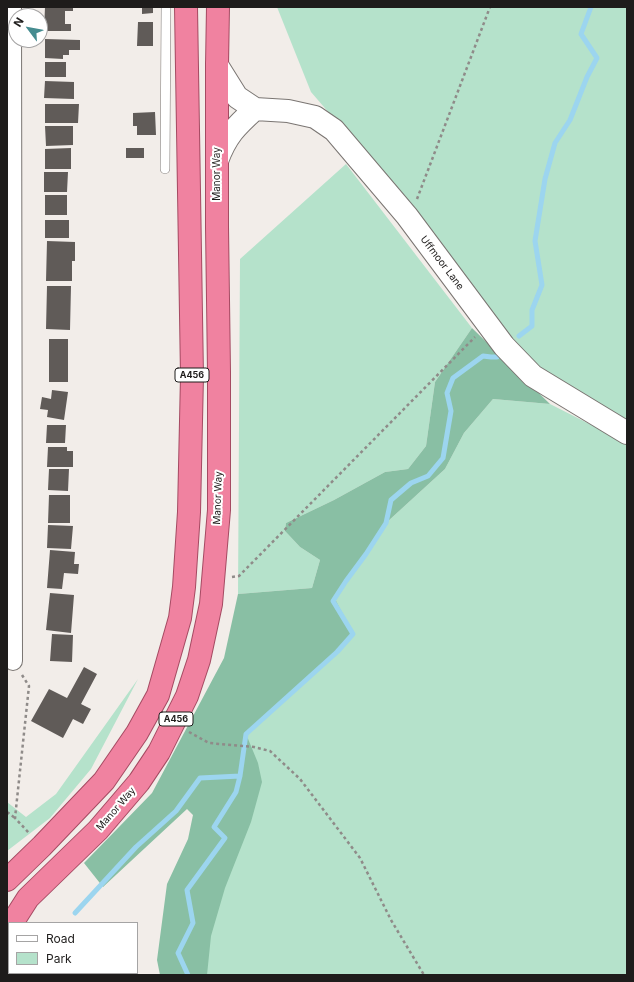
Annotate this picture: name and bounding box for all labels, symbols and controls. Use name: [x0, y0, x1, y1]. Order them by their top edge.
north arrow: [8, 8, 48, 48]
text: N: [11, 15, 27, 29]
street label: Manor Way: [211, 147, 223, 201]
street label: Uffmoor Lane: [418, 234, 466, 292]
road number: A456: [175, 368, 209, 382]
street label: Manor Way: [211, 471, 225, 525]
road number: A456: [159, 712, 193, 726]
street label: Manor Way: [94, 785, 138, 833]
legend: [8, 922, 138, 974]
text: Road: [46, 931, 75, 946]
text: Park: [46, 951, 72, 966]

